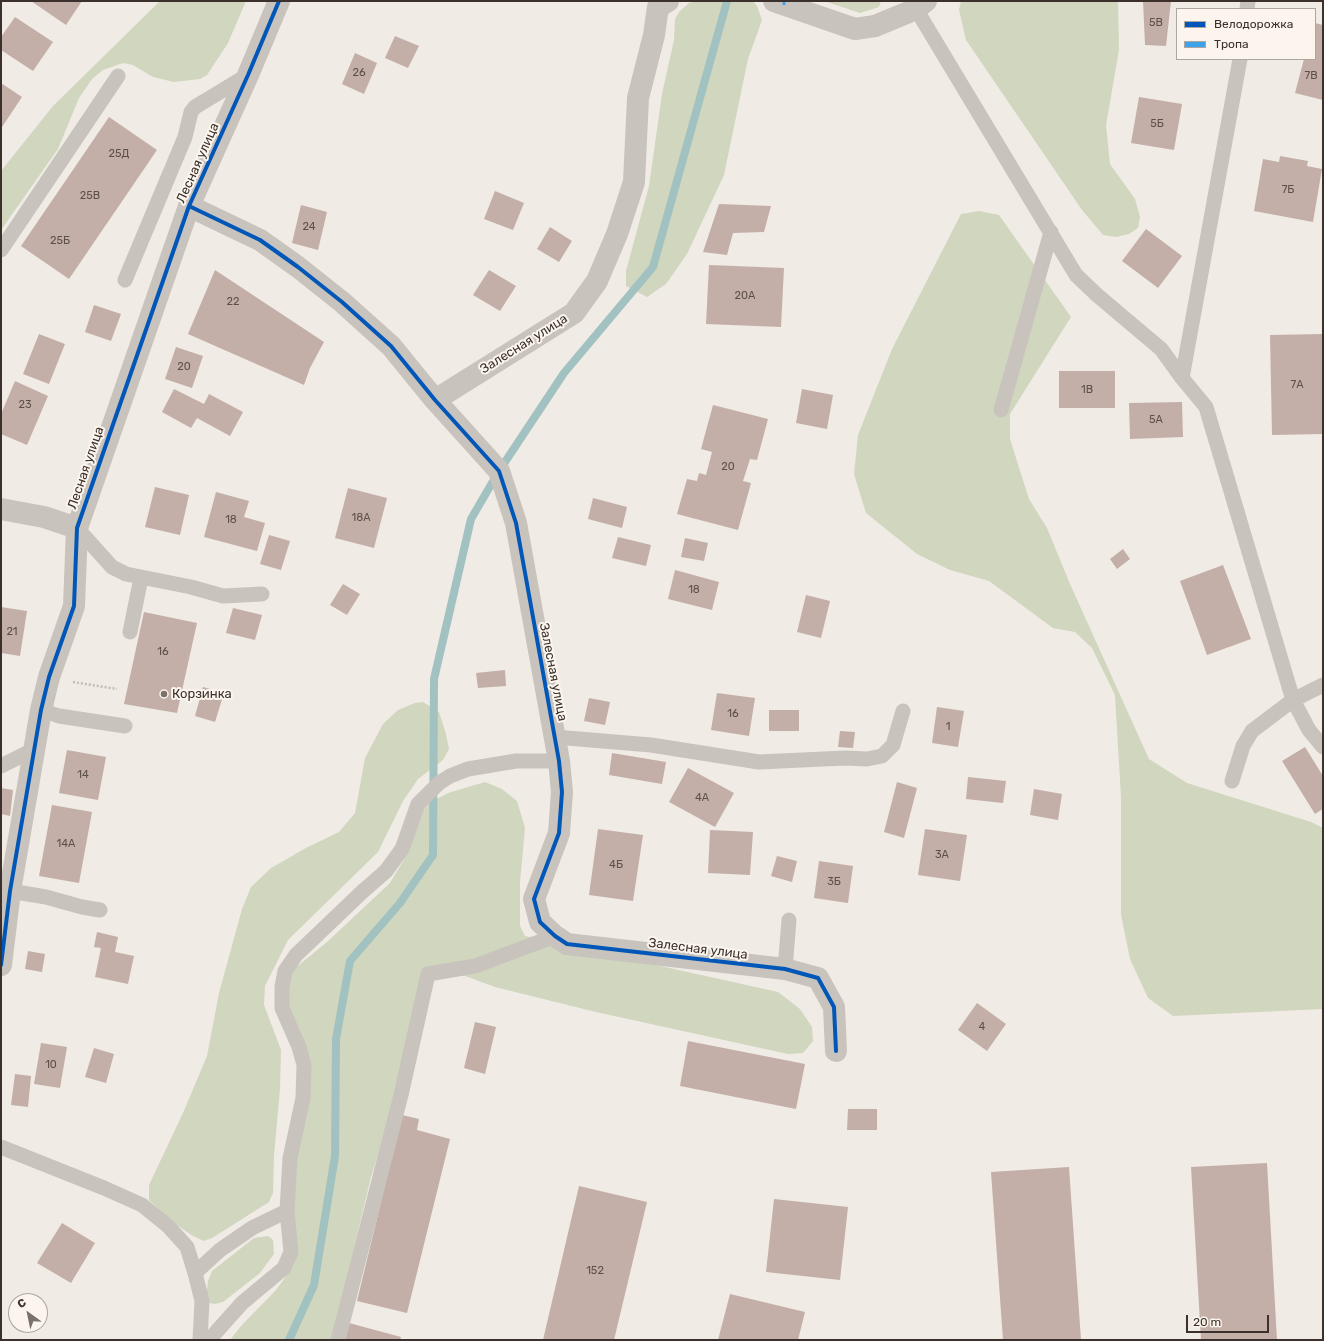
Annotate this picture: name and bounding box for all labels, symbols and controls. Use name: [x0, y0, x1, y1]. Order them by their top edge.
legend: [1176, 8, 1316, 60]
house number: 5В: [1149, 16, 1163, 30]
text: Велодорожка: [1214, 17, 1293, 31]
text: Тропа: [1214, 37, 1249, 51]
house number: 26: [352, 66, 366, 80]
house number: 7В: [1305, 69, 1317, 83]
house number: 5Б: [1150, 117, 1164, 131]
street label: Лесная улица: [173, 120, 223, 206]
house number: 25Д: [109, 147, 129, 161]
house number: 7Б: [1282, 183, 1294, 197]
house number: 25В: [80, 189, 100, 203]
house number: 24: [302, 220, 316, 234]
house number: 25Б: [50, 234, 70, 248]
house number: 20А: [735, 289, 755, 303]
house number: 22: [227, 295, 239, 309]
street label: Залесная улица: [477, 311, 571, 377]
house number: 20: [177, 360, 191, 374]
house number: 7А: [1290, 378, 1304, 392]
house number: 1В: [1081, 383, 1093, 397]
house number: 23: [18, 398, 32, 412]
house number: 5А: [1149, 413, 1163, 427]
street label: Лесная улица: [65, 425, 107, 511]
house number: 20: [721, 460, 735, 474]
house number: 18А: [351, 511, 371, 525]
house number: 18: [225, 513, 237, 527]
house number: 18: [688, 583, 700, 597]
street label: Залесная улица: [536, 621, 570, 723]
house number: 21: [6, 625, 18, 639]
house number: 16: [157, 645, 169, 659]
place label: Корзинка: [172, 686, 232, 702]
marker: Корзинка: [159, 689, 169, 699]
house number: 16: [727, 707, 739, 721]
house number: 1: [946, 720, 950, 734]
house number: 14: [77, 768, 89, 782]
house number: 4А: [695, 791, 709, 805]
house number: 14А: [57, 837, 75, 851]
house number: 3А: [935, 848, 949, 862]
house number: 4Б: [609, 858, 623, 872]
house number: 3Б: [827, 875, 841, 889]
street label: Залесная улица: [647, 935, 749, 963]
house number: 4: [979, 1020, 985, 1034]
house number: 10: [45, 1058, 57, 1072]
house number: 152: [586, 1264, 604, 1278]
north arrow: [8, 1293, 48, 1333]
text: С: [15, 1296, 29, 1311]
scale bar: [1188, 1307, 1271, 1333]
text: 20 m: [1193, 1315, 1221, 1329]

